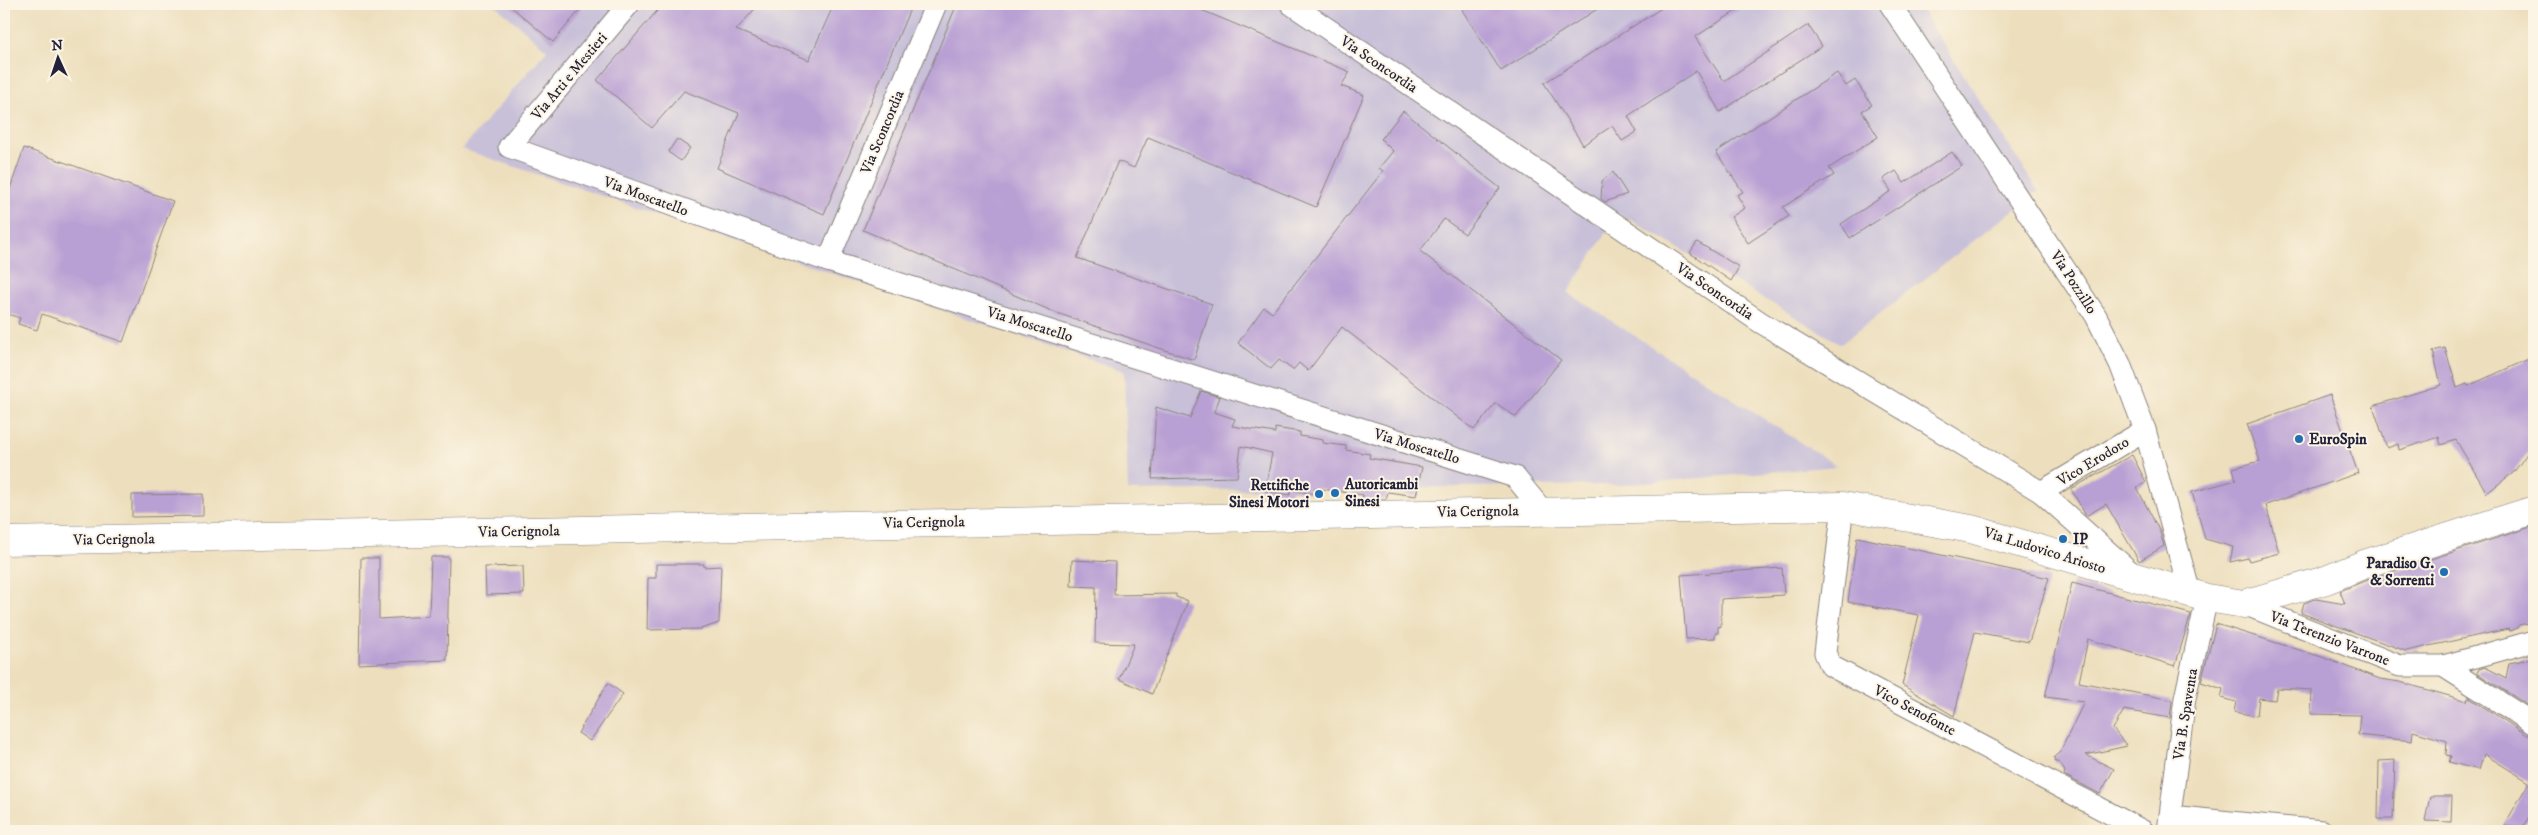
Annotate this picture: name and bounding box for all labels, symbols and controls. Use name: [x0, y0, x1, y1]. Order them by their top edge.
street label: Via Arti e Mestieri: [527, 29, 612, 125]
street label: Via Sconcordia: [1336, 31, 1422, 98]
north arrow: [32, 32, 82, 82]
text: N: [51, 37, 64, 55]
street label: Via Sconcordia: [856, 87, 909, 178]
street label: Via Moscatello: [600, 172, 691, 221]
street label: Via Pozzillo: [2046, 246, 2101, 318]
street label: Via Sconcordia: [1672, 258, 1758, 325]
street label: Via Moscatello: [984, 302, 1075, 347]
street label: Via Moscatello: [1371, 424, 1462, 469]
place label: EuroSpin: [2309, 430, 2367, 449]
street label: Vico Erodoto: [2053, 433, 2133, 491]
marker: EuroSpin: [2293, 433, 2305, 445]
place label: Autoricambi Sinesi: [1344, 475, 1418, 511]
place label: Rettifiche Sinesi Motori: [1229, 476, 1310, 512]
marker: Autoricambi Sinesi: [1329, 487, 1341, 499]
marker: Rettifiche Sinesi Motori: [1313, 488, 1325, 500]
street label: Via Cerignola: [1436, 501, 1520, 522]
street label: Via Cerignola: [882, 512, 966, 533]
street label: Via Cerignola: [477, 521, 561, 542]
street label: Via Ludovico Ariosto: [1981, 523, 2108, 578]
street label: Via Cerignola: [72, 529, 156, 550]
place label: IP: [2073, 530, 2088, 549]
marker: IP: [2057, 533, 2069, 545]
place label: Paradiso G. & Sorrenti: [2366, 554, 2434, 590]
marker: Paradiso G. & Sorrenti: [2438, 566, 2450, 578]
street label: Via Terenzio Varrone: [2266, 607, 2392, 670]
street label: Via B. Spaventa: [2169, 666, 2202, 762]
street label: Vico Senofonte: [1870, 680, 1959, 740]

